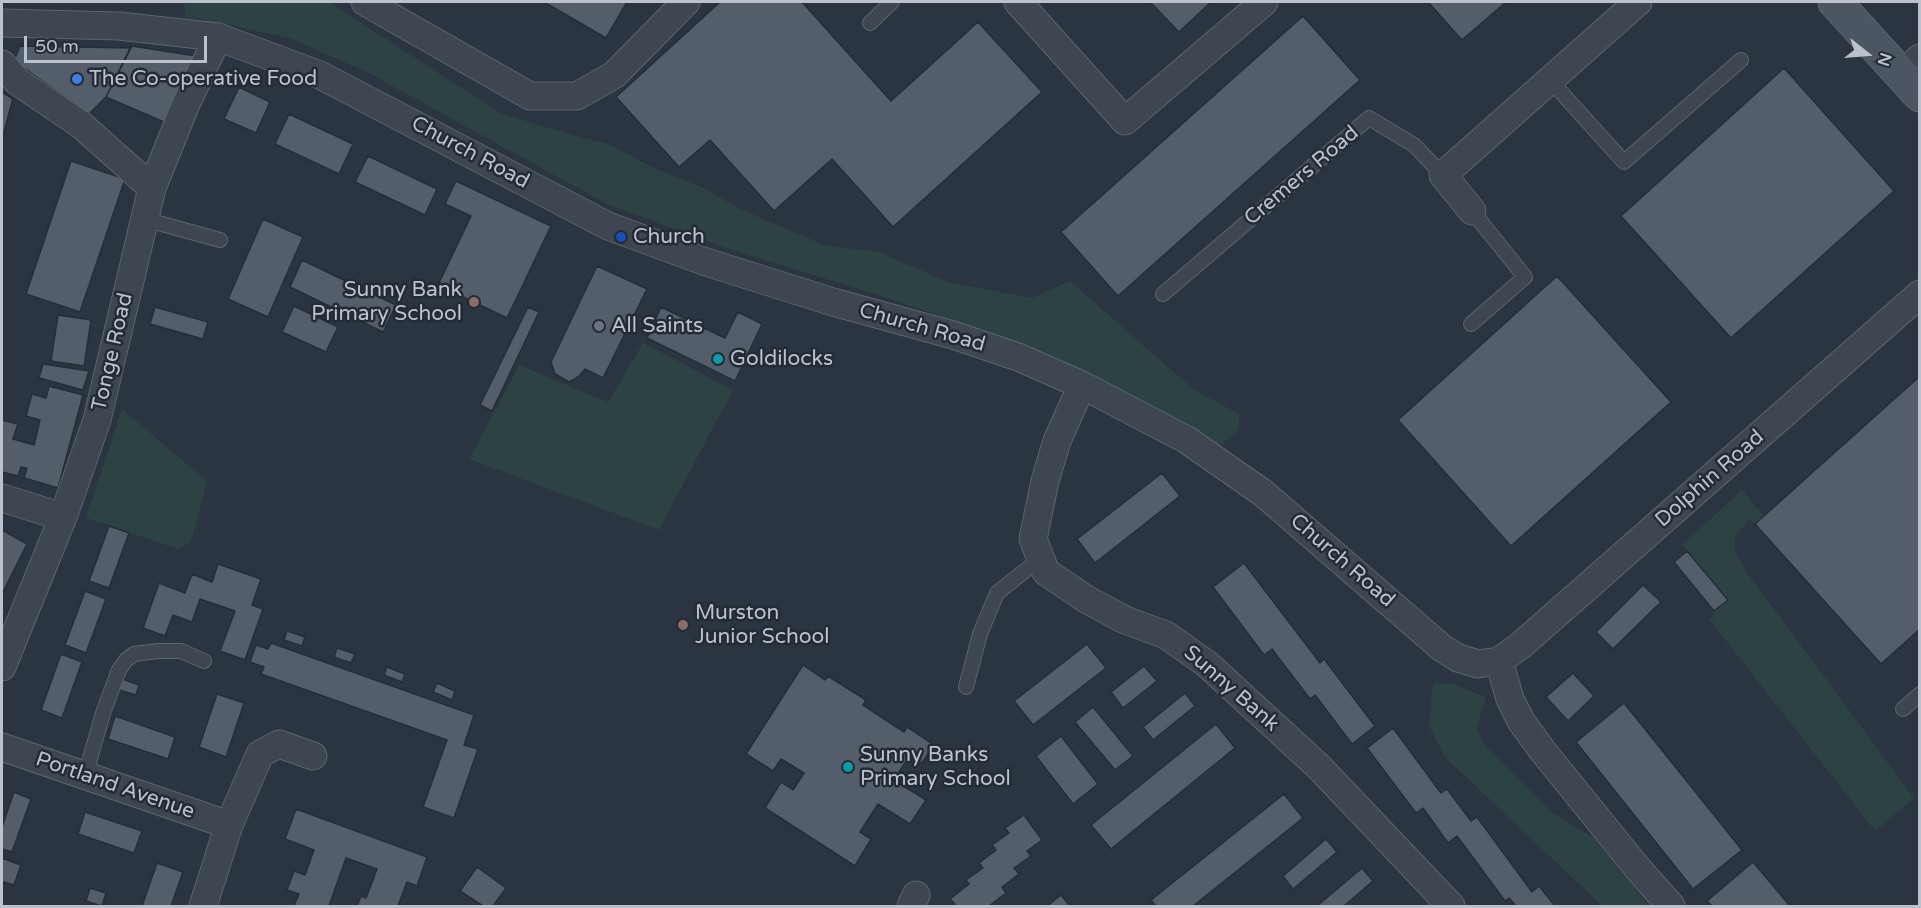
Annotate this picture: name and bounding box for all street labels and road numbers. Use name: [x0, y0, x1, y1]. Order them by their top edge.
street label: Church Road: [407, 111, 533, 195]
street label: Cremers Road: [1240, 121, 1364, 231]
street label: Tonge Road: [87, 291, 139, 413]
street label: Church Road: [856, 298, 988, 358]
street label: Dolphin Road: [1651, 425, 1769, 533]
street label: Church Road: [1285, 509, 1399, 613]
street label: Sunny Bank: [1178, 641, 1284, 737]
street label: Portland Avenue: [32, 747, 198, 825]

